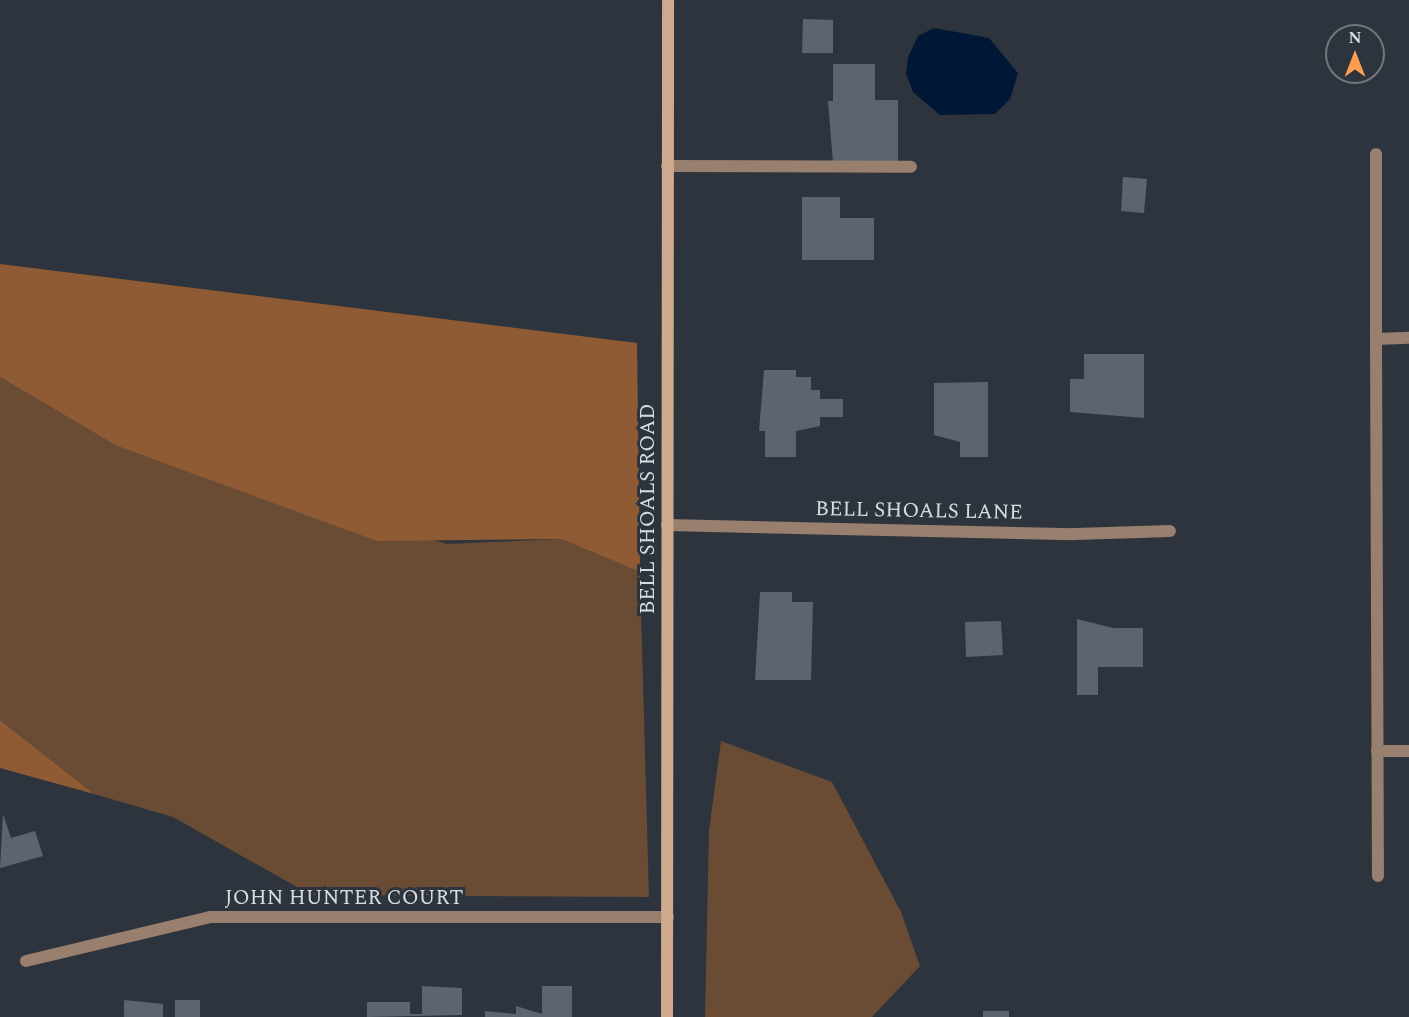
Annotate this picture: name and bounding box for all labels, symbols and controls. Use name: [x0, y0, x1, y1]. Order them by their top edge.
north arrow: [1325, 24, 1385, 84]
text: N: [1348, 26, 1362, 50]
street label: BELL SHOALS ROAD: [635, 403, 661, 615]
street label: BELL SHOALS LANE: [815, 497, 1023, 525]
street label: JOHN HUNTER COURT: [225, 885, 463, 911]

